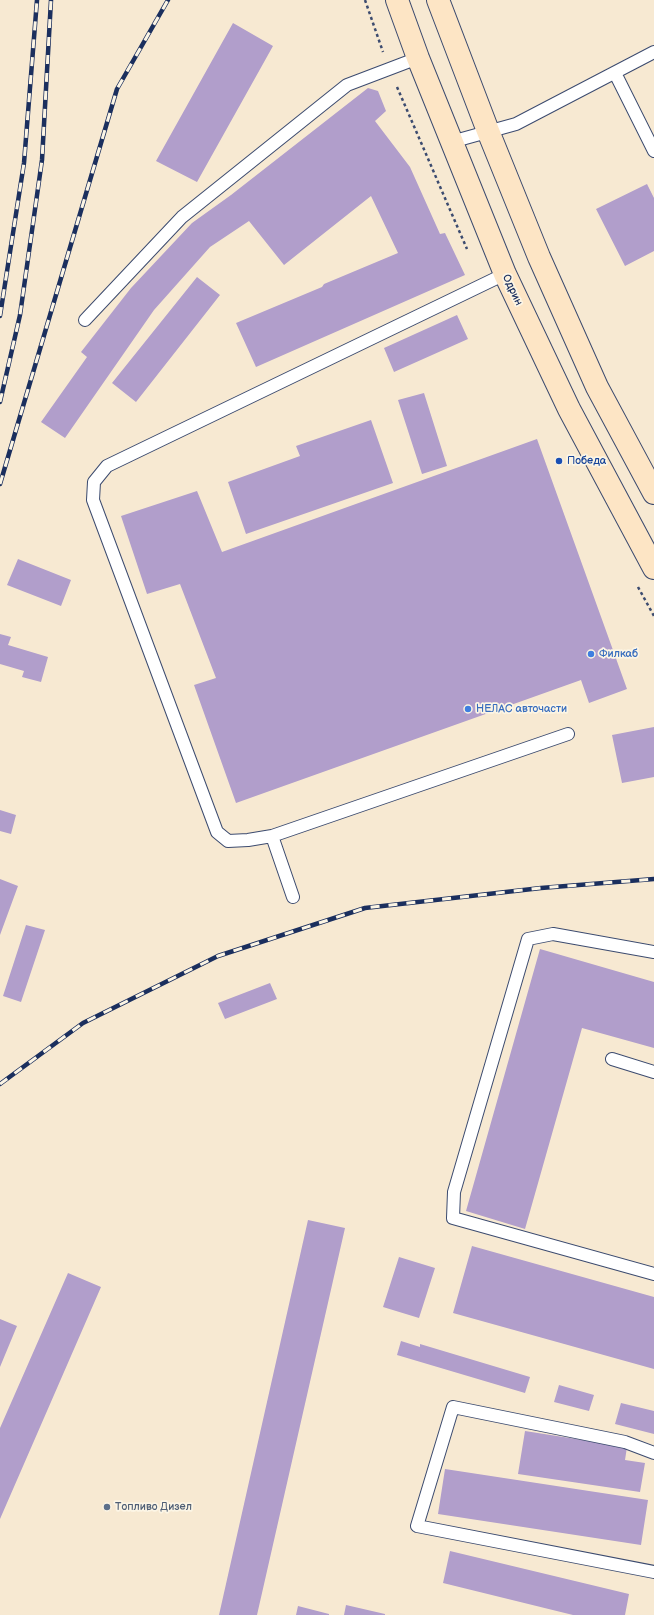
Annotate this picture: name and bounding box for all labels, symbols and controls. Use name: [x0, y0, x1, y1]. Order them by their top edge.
street label: Одрин: [499, 272, 525, 308]
place label: Победа: [567, 454, 606, 468]
marker: Победа: [554, 456, 564, 466]
place label: Филкаб: [599, 647, 638, 661]
marker: Филкаб: [586, 649, 596, 659]
place label: НЕЛАС авточасти: [476, 702, 567, 716]
marker: НЕЛАС авточасти: [463, 704, 473, 714]
place label: Топливо Дизел: [115, 1500, 192, 1514]
marker: Топливо Дизел: [102, 1502, 112, 1512]

